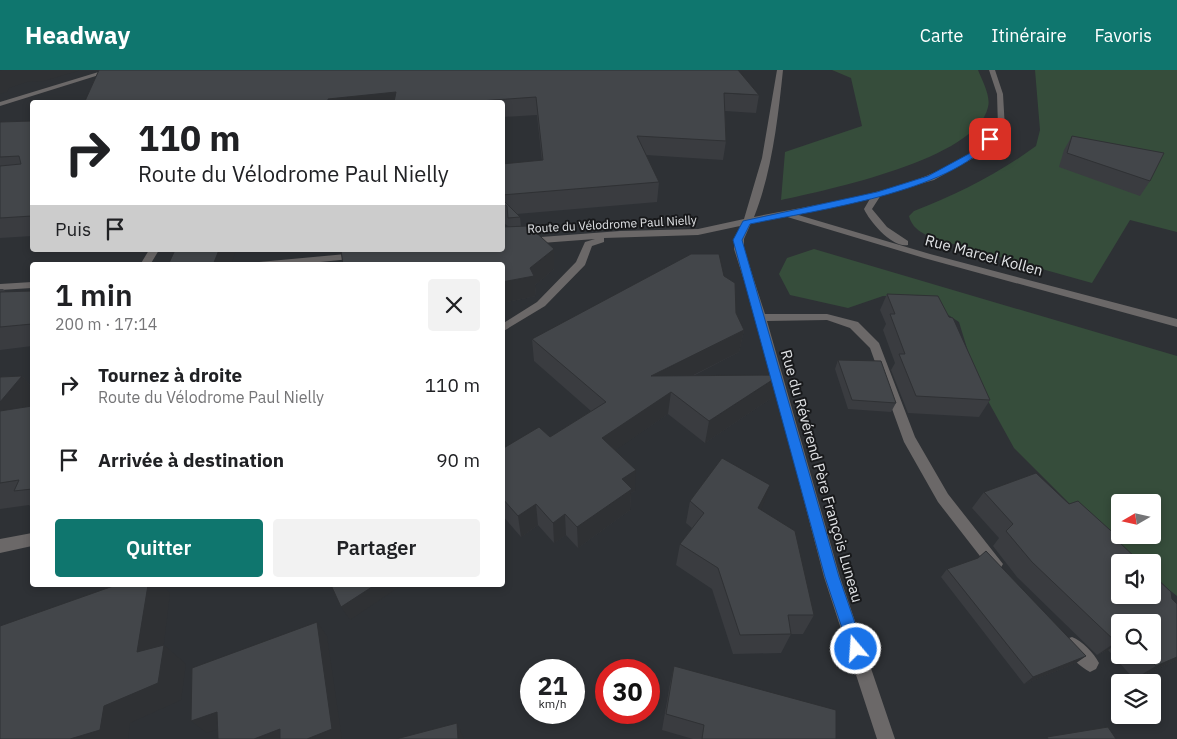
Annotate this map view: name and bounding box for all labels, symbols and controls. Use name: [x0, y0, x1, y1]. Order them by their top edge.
text: Headway: [25, 19, 130, 51]
text: Carte: [920, 24, 963, 47]
text: Itinéraire: [991, 24, 1067, 47]
text: Favoris: [1095, 24, 1152, 47]
text: 110 m: [138, 115, 241, 161]
pin: [969, 118, 1011, 160]
icon: right: [55, 120, 120, 185]
icon: arrive: [976, 125, 1004, 153]
text: Route du Vélodrome Paul Nielly: [138, 159, 449, 188]
street label: Route du Vélodrome Paul Nielly: [527, 212, 697, 236]
icon: arrive: [101, 215, 129, 243]
text: Puis: [55, 217, 91, 241]
street label: Rue Marcel Kollen: [923, 230, 1045, 280]
text: 1 min: [55, 275, 133, 314]
button: close: [428, 279, 480, 331]
text: 200 m · 17:14: [55, 314, 157, 334]
street label: Rue du Révérend Père François Luneau: [777, 347, 867, 605]
text: Tournez à droite: [98, 363, 242, 387]
icon: right: [55, 371, 83, 399]
text: 110 m: [425, 373, 480, 397]
text: Route du Vélodrome Paul Nielly: [98, 387, 324, 407]
icon: arrive: [55, 446, 83, 474]
text: Arrivée à destination: [98, 448, 284, 472]
text: 90 m: [436, 448, 480, 472]
north arrow: [1111, 494, 1161, 544]
map controls: [1111, 494, 1161, 724]
button: Quitter: [55, 519, 263, 577]
button: Partager: [273, 519, 480, 577]
button: sound: [1111, 554, 1161, 604]
button: search: [1111, 614, 1161, 664]
position arrow: [829, 622, 881, 674]
speed limit sign: 30: [595, 659, 660, 724]
text: 21: [537, 669, 568, 702]
button: layers: [1111, 674, 1161, 724]
text: km/h: [538, 696, 567, 711]

